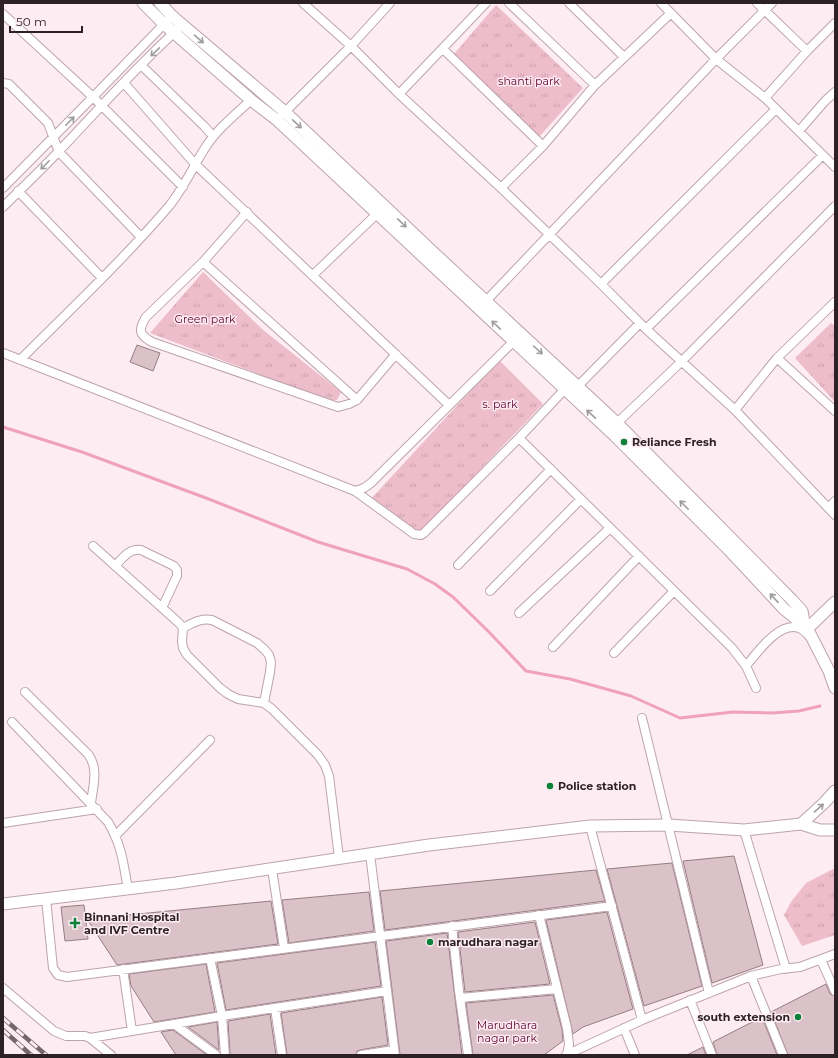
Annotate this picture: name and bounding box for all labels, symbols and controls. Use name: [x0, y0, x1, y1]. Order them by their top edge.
scale bar: [10, 8, 82, 34]
text: 50 m: [16, 14, 47, 29]
one-way arrow: [194, 34, 205, 43]
one-way arrow: [150, 47, 160, 57]
park label: shanti park: [498, 74, 560, 88]
one-way arrow: [65, 116, 75, 126]
one-way arrow: [292, 119, 302, 129]
one-way arrow: [40, 160, 50, 170]
one-way arrow: [397, 218, 407, 228]
park label: Green park: [174, 312, 236, 326]
one-way arrow: [491, 320, 501, 330]
one-way arrow: [533, 345, 543, 354]
park label: s. park: [482, 397, 518, 411]
one-way arrow: [586, 410, 596, 419]
place label: Reliance Fresh: [632, 435, 717, 449]
marker: Reliance Fresh: [619, 437, 629, 447]
one-way arrow: [679, 500, 689, 510]
one-way arrow: [769, 593, 778, 603]
place label: Police station: [558, 779, 636, 793]
marker: Police station: [545, 781, 555, 791]
one-way arrow: [813, 804, 824, 813]
place label: Binnani Hospital and IVF Centre: [84, 910, 179, 937]
marker: Binnani Hospital and IVF Centre: [69, 917, 81, 929]
place label: marudhara nagar: [438, 935, 539, 949]
marker: marudhara nagar: [425, 937, 435, 947]
place label: south extension: [697, 1010, 790, 1024]
marker: south extension: [793, 1012, 803, 1022]
park label: Marudhara nagar park: [477, 1018, 537, 1045]

